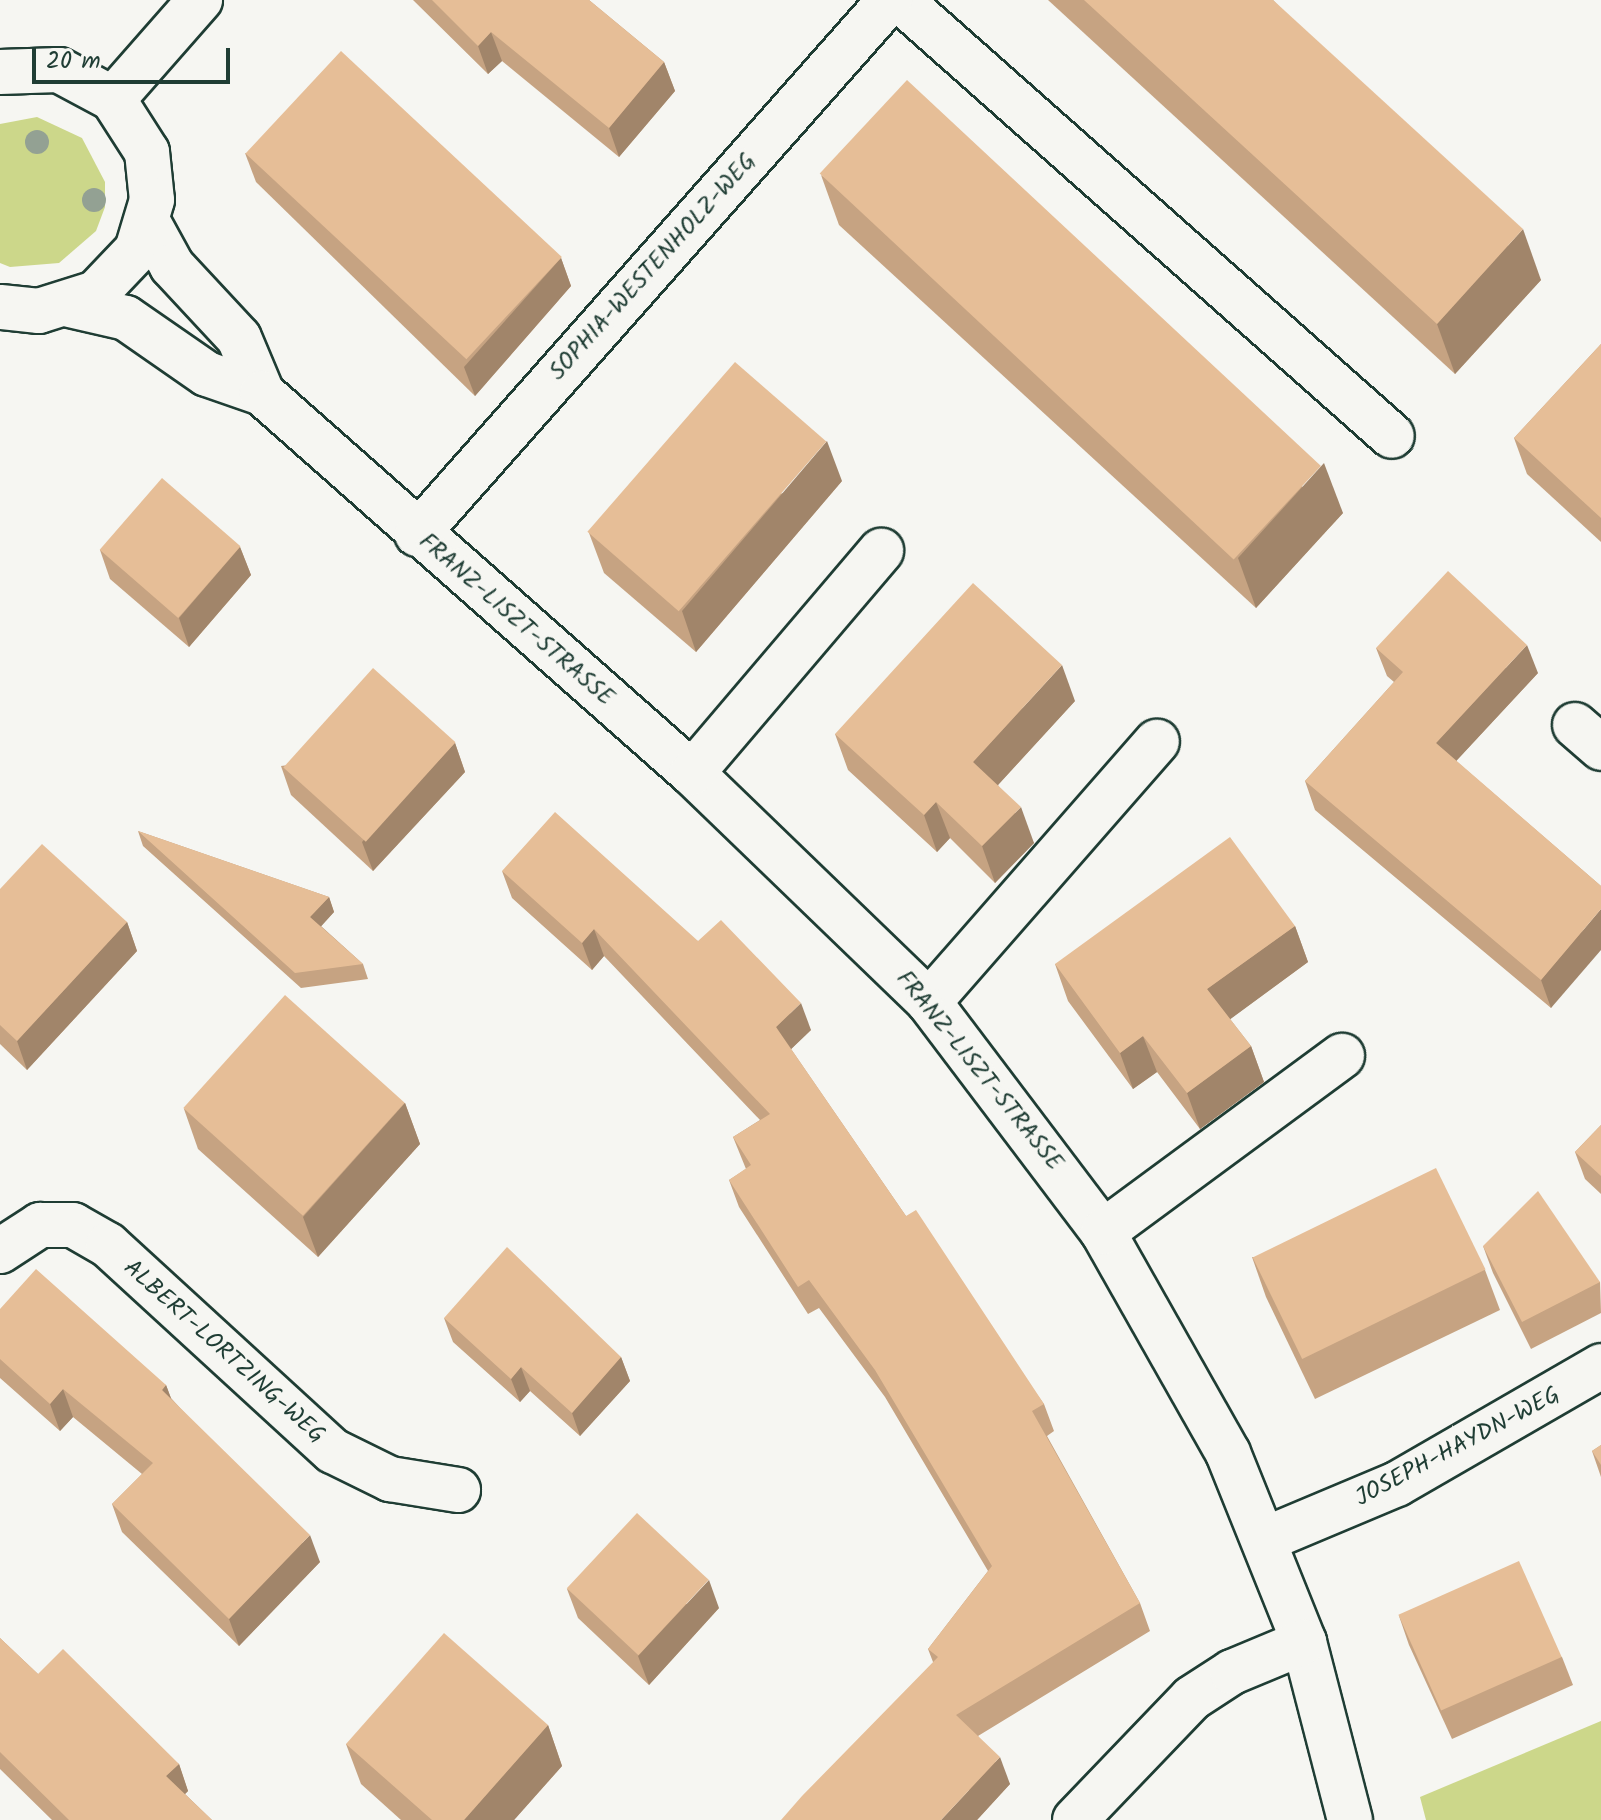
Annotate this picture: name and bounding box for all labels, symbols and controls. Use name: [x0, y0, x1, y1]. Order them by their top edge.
scale bar: [36, 32, 234, 82]
text: 20 m: [46, 42, 101, 81]
street label: SOPHIA-WESTENHOLZ-WEG: [543, 148, 763, 386]
street label: FRANZ-LISZT-STRASSE: [413, 527, 619, 713]
street label: FRANZ-LISZT-STRASSE: [889, 965, 1069, 1177]
street label: ALBERT-LORTZING-WEG: [117, 1254, 331, 1450]
street label: JOSEPH-HAYDN-WEG: [1351, 1381, 1565, 1513]

